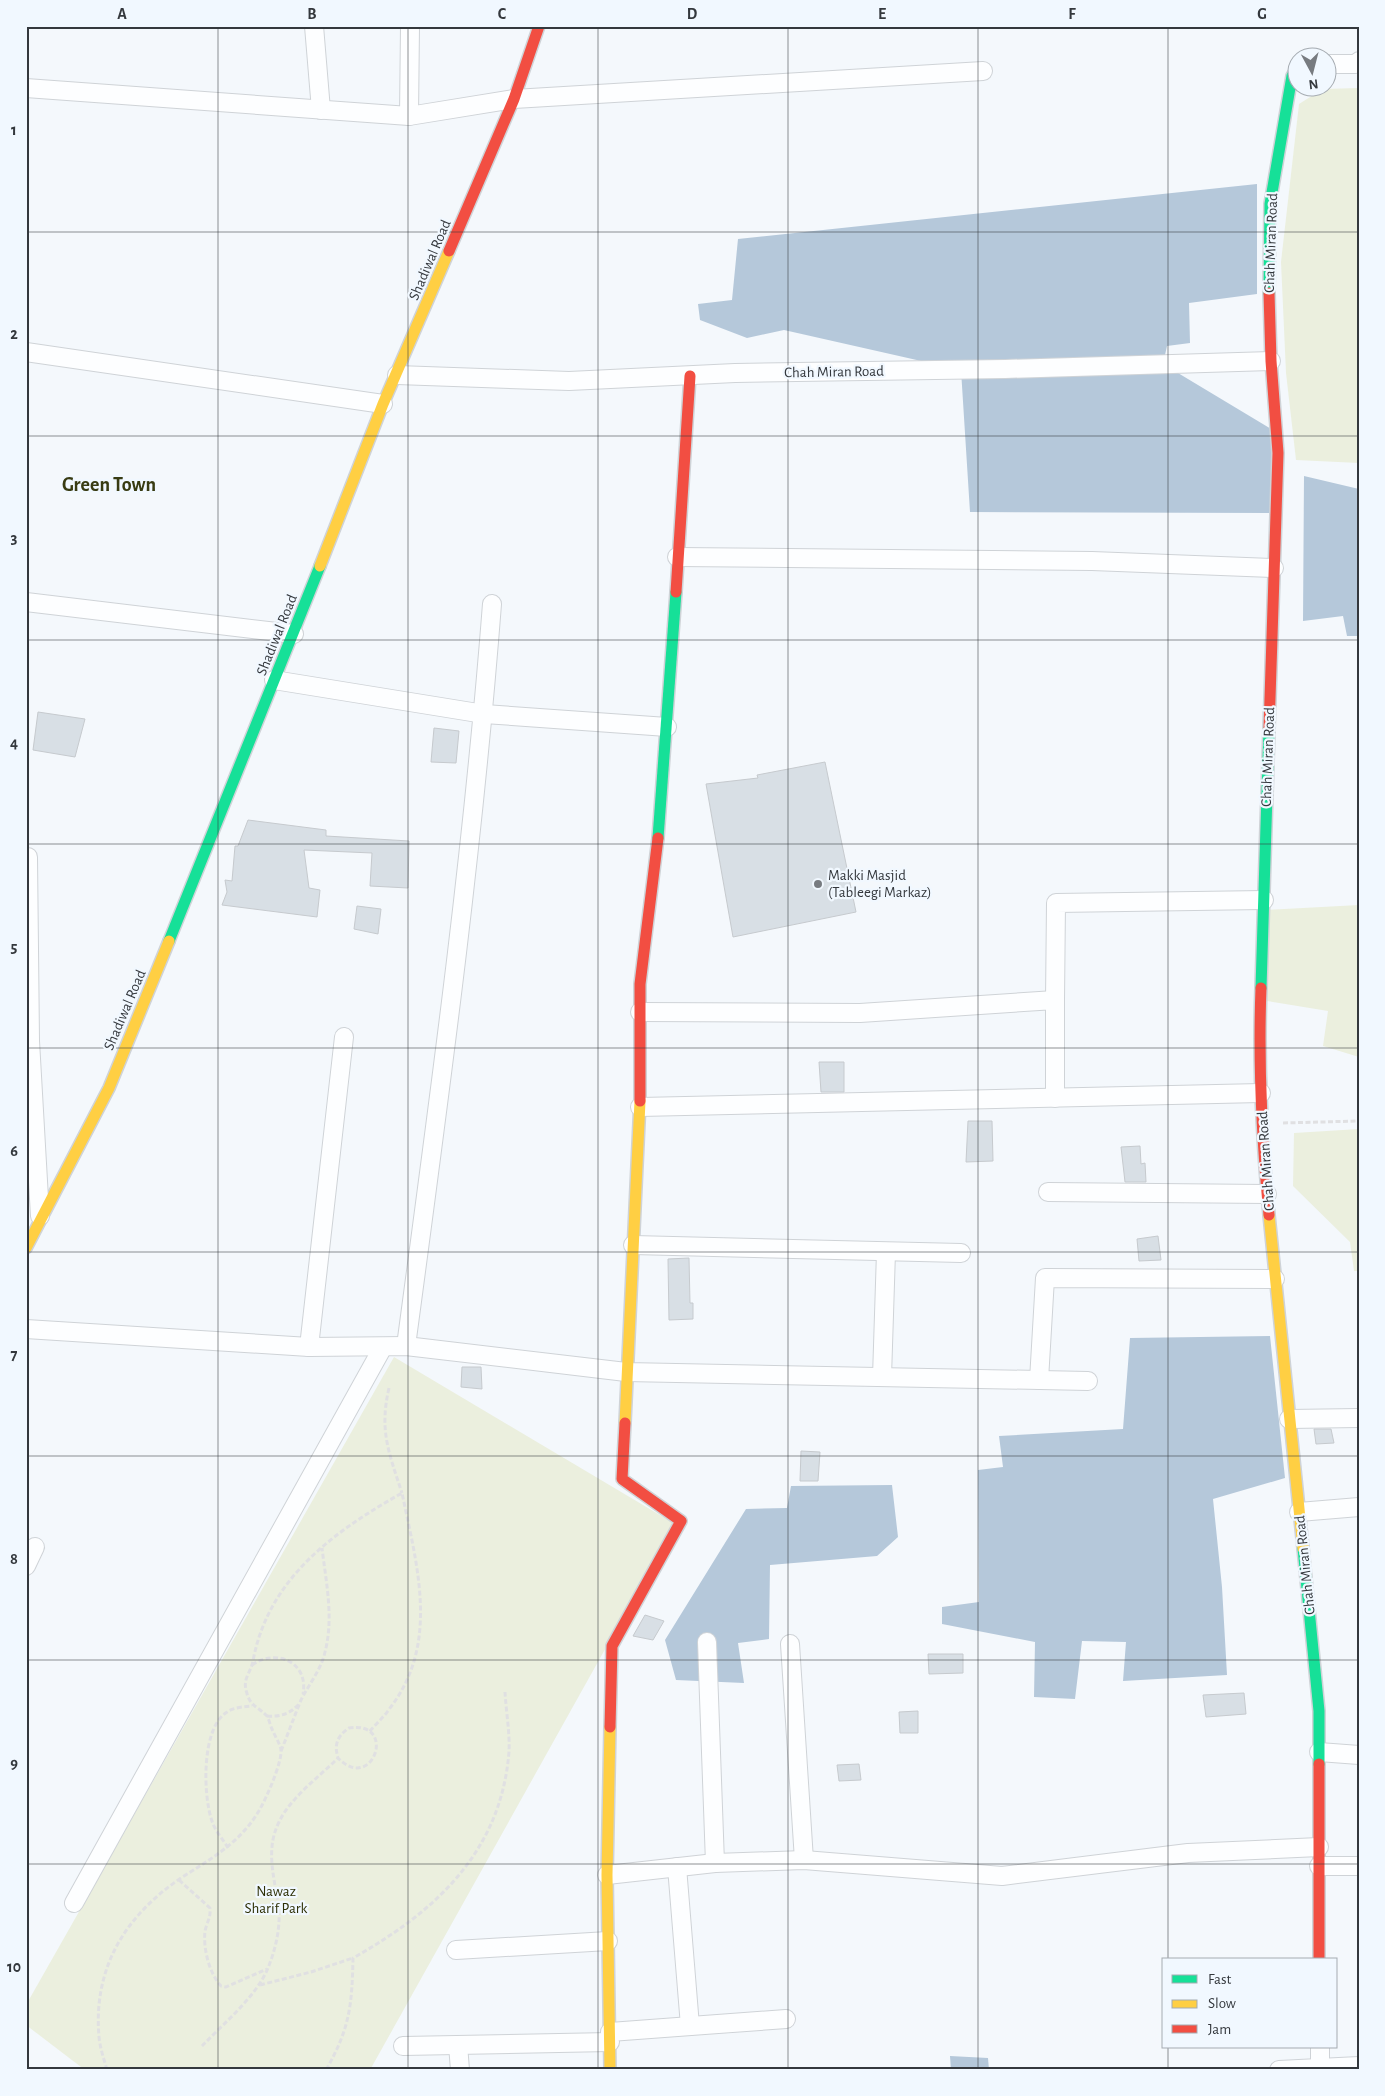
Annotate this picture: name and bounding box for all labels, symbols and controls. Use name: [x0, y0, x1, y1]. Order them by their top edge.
text: A: [117, 6, 127, 22]
text: B: [307, 6, 317, 22]
text: C: [498, 6, 507, 22]
text: D: [687, 6, 698, 22]
text: E: [878, 6, 886, 22]
text: F: [1068, 6, 1076, 22]
text: G: [1257, 6, 1267, 22]
north arrow: [1288, 48, 1338, 98]
text: N: [1308, 76, 1319, 91]
text: 1: [11, 122, 17, 138]
street label: Chah Miran Road: [1262, 193, 1280, 293]
street label: Shadiwal Road: [406, 217, 454, 302]
text: 2: [10, 326, 18, 342]
street label: Chah Miran Road: [784, 364, 884, 380]
district label: Green Town: [62, 475, 156, 495]
text: 3: [11, 530, 18, 546]
street label: Shadiwal Road: [254, 592, 300, 678]
street label: Chah Miran Road: [1259, 707, 1277, 807]
text: 4: [10, 735, 18, 751]
place label: Makki Masjid (Tableegi Markaz): [828, 868, 932, 900]
marker: Makki Masjid (Tableegi Markaz): [812, 878, 824, 890]
text: 5: [11, 939, 18, 955]
street label: Shadiwal Road: [101, 967, 149, 1052]
street label: Chah Miran Road: [1255, 1110, 1277, 1211]
text: 6: [10, 1143, 18, 1159]
text: 7: [11, 1347, 18, 1363]
street label: Chah Miran Road: [1292, 1514, 1318, 1615]
text: 8: [10, 1551, 18, 1567]
text: 9: [10, 1755, 18, 1771]
park label: Nawaz Sharif Park: [245, 1884, 308, 1916]
legend: [1162, 1958, 1338, 2048]
text: 10: [7, 1959, 21, 1975]
text: Fast: [1208, 1972, 1232, 1987]
text: Slow: [1208, 1996, 1236, 2011]
text: Jam: [1208, 2022, 1231, 2037]

